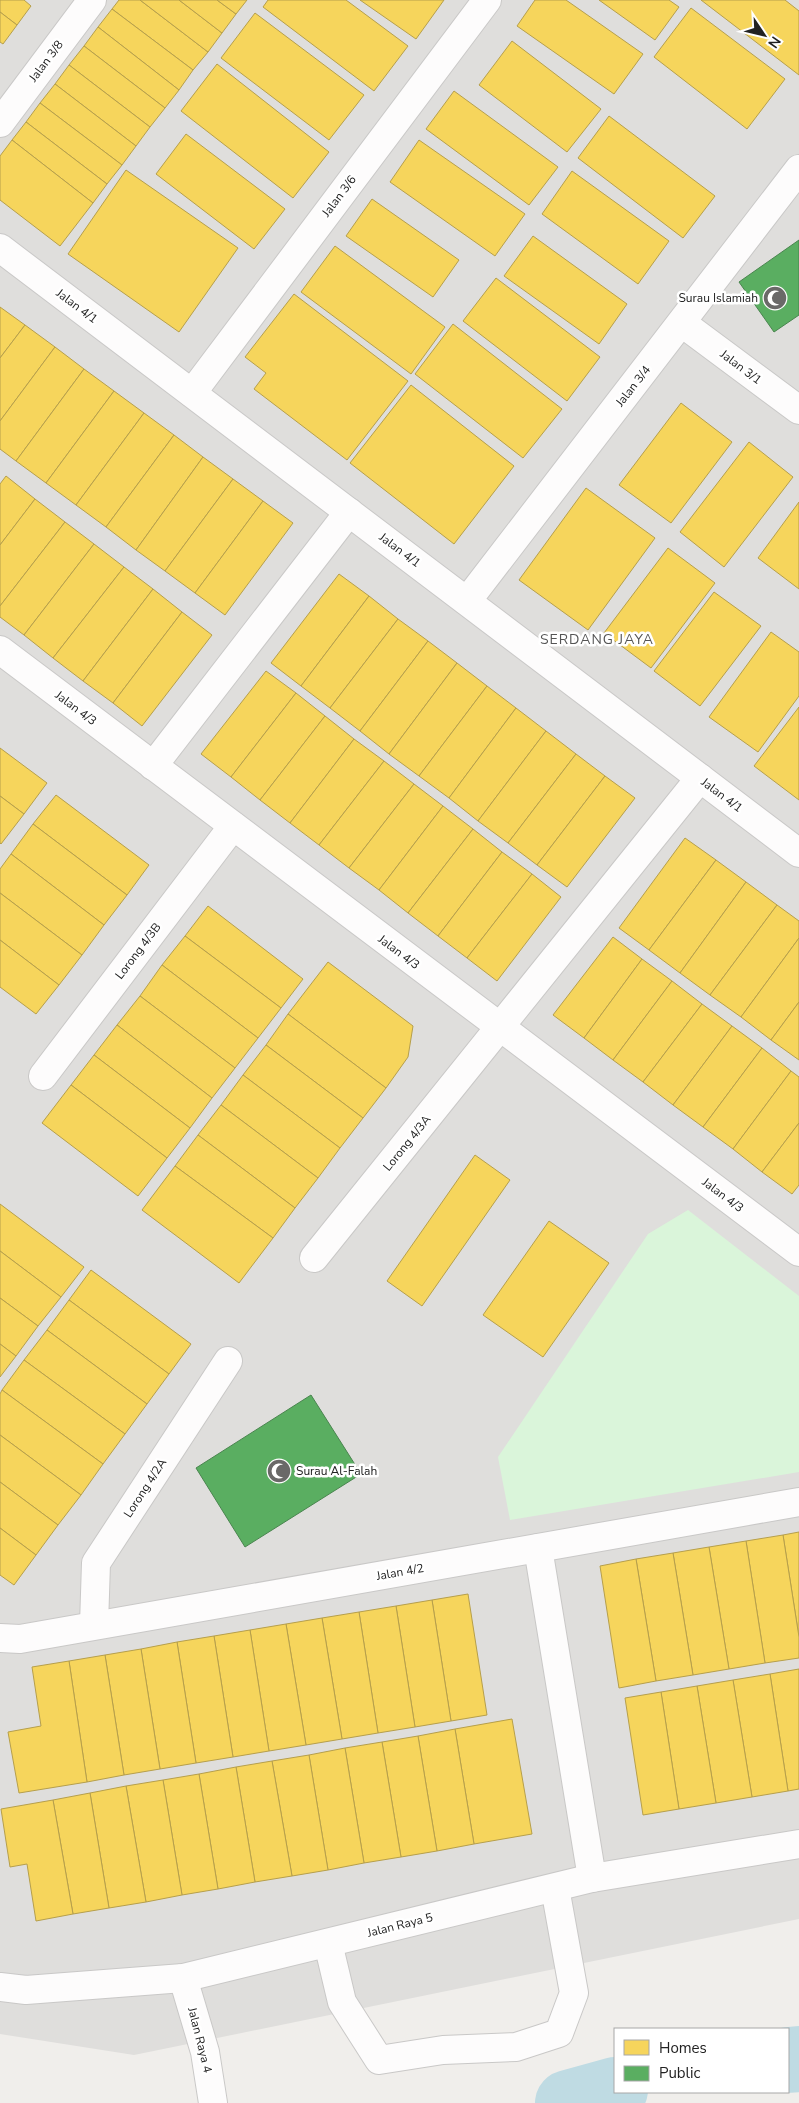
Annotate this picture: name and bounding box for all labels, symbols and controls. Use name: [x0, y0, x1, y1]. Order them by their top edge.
north arrow: [739, 10, 789, 60]
text: N: [763, 32, 785, 52]
street label: Jalan 3/8: [25, 37, 67, 86]
street label: Jalan 3/6: [318, 172, 360, 221]
street label: Jalan 4/1: [52, 285, 101, 327]
mosque icon: Surau Islamiah: [762, 285, 788, 311]
place label: Surau Islamiah: [678, 290, 758, 306]
street label: Jalan 3/1: [716, 346, 765, 388]
street label: Jalan 3/4: [611, 362, 654, 411]
street label: Jalan 4/1: [375, 529, 424, 571]
district label: SERDANG JAYA: [540, 630, 654, 649]
street label: Jalan 4/3: [51, 687, 100, 729]
street label: Jalan 4/1: [697, 774, 746, 816]
street label: Lorong 4/3B: [111, 919, 165, 983]
street label: Jalan 4/3: [374, 931, 423, 973]
street label: Lorong 4/3A: [380, 1112, 435, 1174]
street label: Jalan 4/3: [698, 1174, 747, 1216]
street label: Lorong 4/2A: [120, 1455, 170, 1521]
mosque icon: Surau Al-Falah: [266, 1458, 292, 1484]
place label: Surau Al-Falah: [296, 1463, 377, 1479]
street label: Jalan 4/2: [374, 1560, 425, 1584]
street label: Jalan Raya 5: [365, 1909, 434, 1941]
street label: Jalan Raya 4: [184, 2005, 216, 2074]
legend: [614, 2028, 789, 2093]
text: Homes: [659, 2038, 707, 2058]
text: Public: [659, 2063, 700, 2083]

